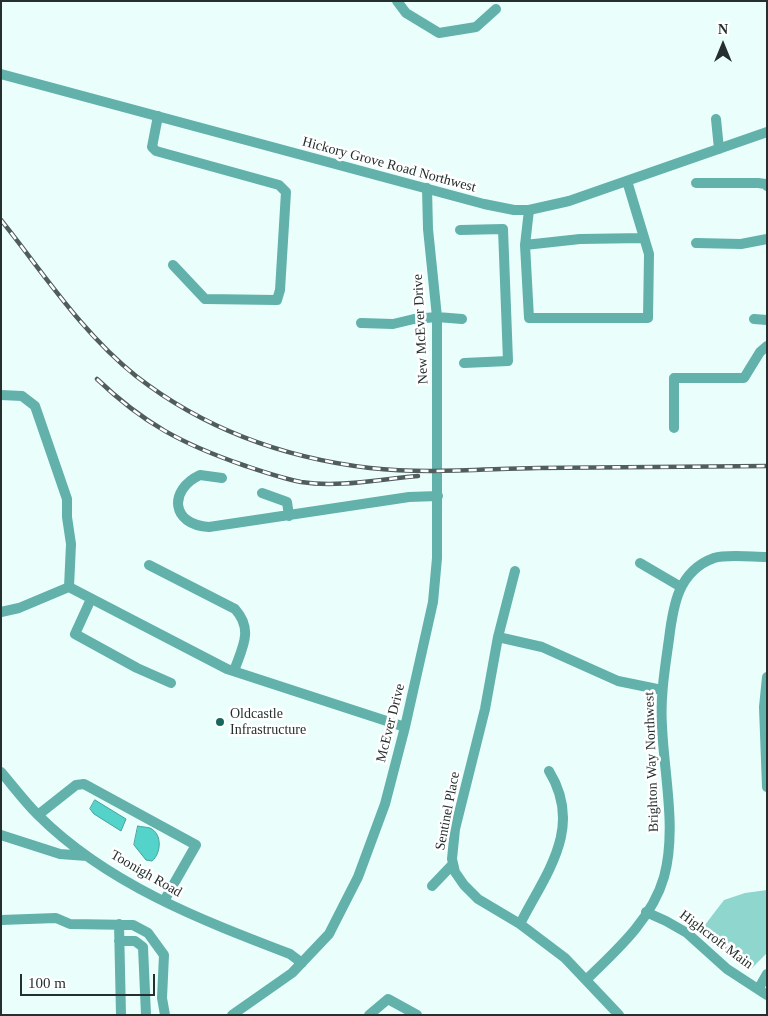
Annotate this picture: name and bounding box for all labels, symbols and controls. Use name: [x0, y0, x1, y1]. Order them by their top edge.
north arrow: [698, 20, 748, 70]
text: N: [718, 22, 728, 37]
street label: Hickory Grove Road Northwest: [300, 134, 478, 196]
street label: New McEver Drive: [410, 273, 432, 385]
street label: McEver Drive: [373, 682, 409, 764]
street label: Brighton Way Northwest: [641, 692, 663, 832]
place label: Oldcastle Infrastructure: [230, 706, 306, 739]
marker: Oldcastle Infrastructure: [214, 716, 226, 728]
street label: Sentinel Place: [432, 770, 464, 852]
street label: Toonigh Road: [107, 847, 185, 901]
street label: Highcroft Main: [676, 907, 756, 973]
scale bar: [22, 964, 158, 996]
text: 100 m: [28, 975, 66, 991]

